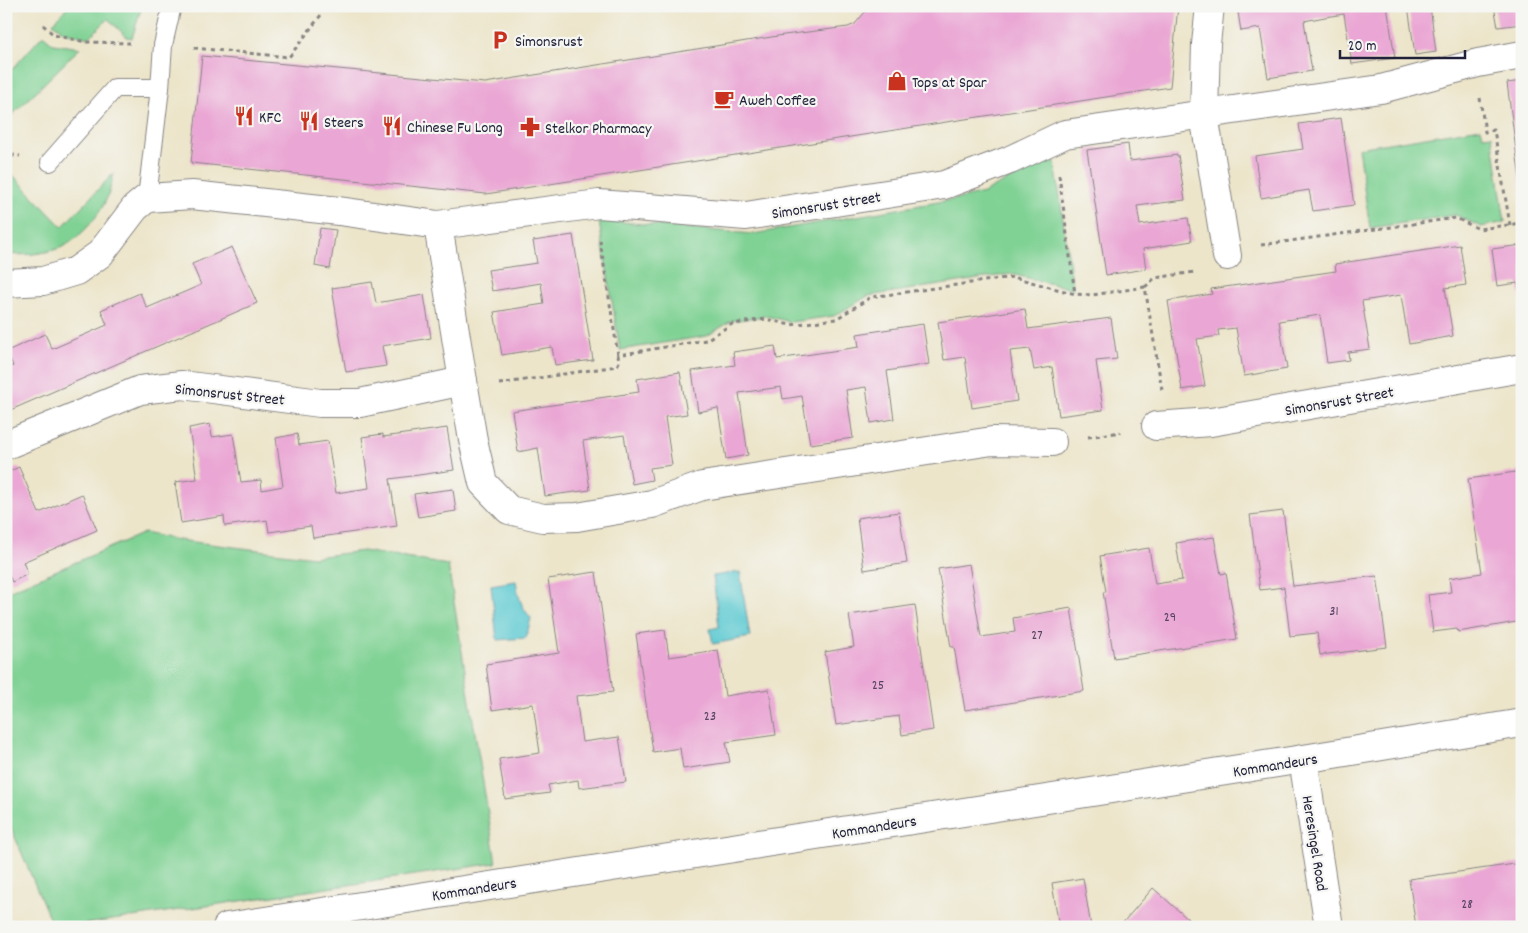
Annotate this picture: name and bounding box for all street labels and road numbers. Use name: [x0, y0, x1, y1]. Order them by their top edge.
street label: Simonsrust Street: [770, 186, 883, 226]
street label: Simonsrust Street: [174, 378, 286, 413]
street label: Simonsrust Street: [1283, 382, 1396, 423]
street label: Kommandeurs: [1231, 748, 1320, 785]
street label: Heresingel Road: [1295, 794, 1332, 893]
street label: Kommandeurs: [830, 810, 919, 847]
street label: Kommandeurs: [430, 872, 519, 909]

